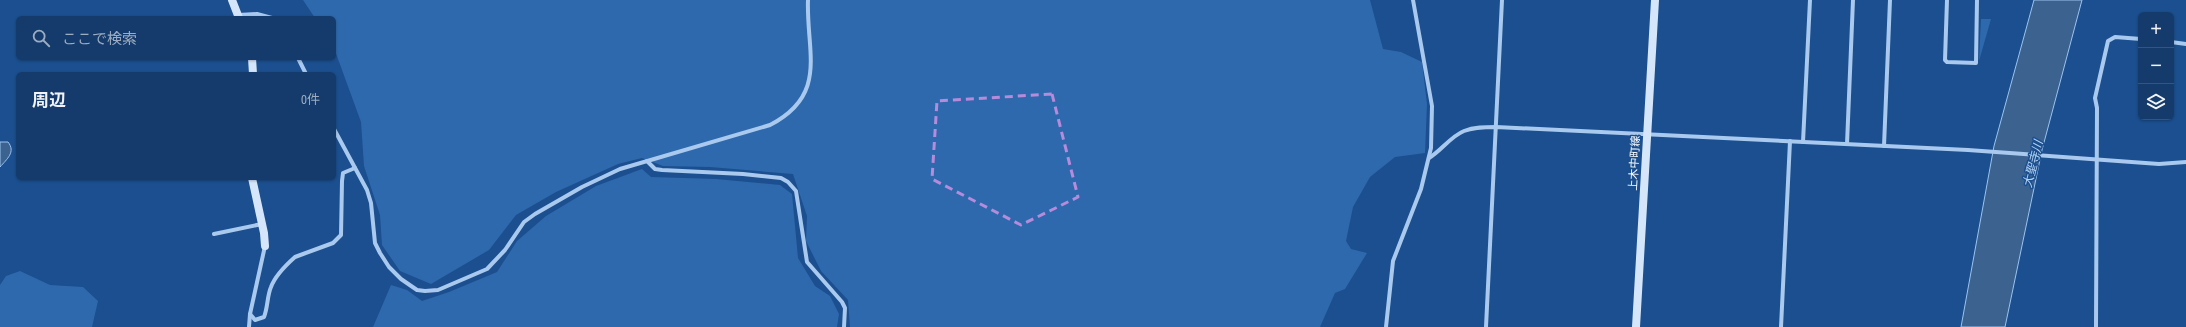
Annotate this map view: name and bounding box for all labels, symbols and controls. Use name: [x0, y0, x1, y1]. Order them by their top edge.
map controls: [2138, 12, 2174, 120]
button: +: [2138, 12, 2174, 48]
search box: [16, 16, 336, 60]
icon: search: [30, 27, 52, 49]
text: ここで検索: [62, 28, 137, 49]
button: −: [2138, 48, 2174, 84]
button: layers: [2138, 84, 2174, 120]
text: 周辺: [32, 88, 66, 111]
text: 0件: [301, 91, 320, 108]
street label: 上木中町線: [1626, 135, 1642, 191]
water label: 大聖寺川: [2019, 137, 2047, 189]

